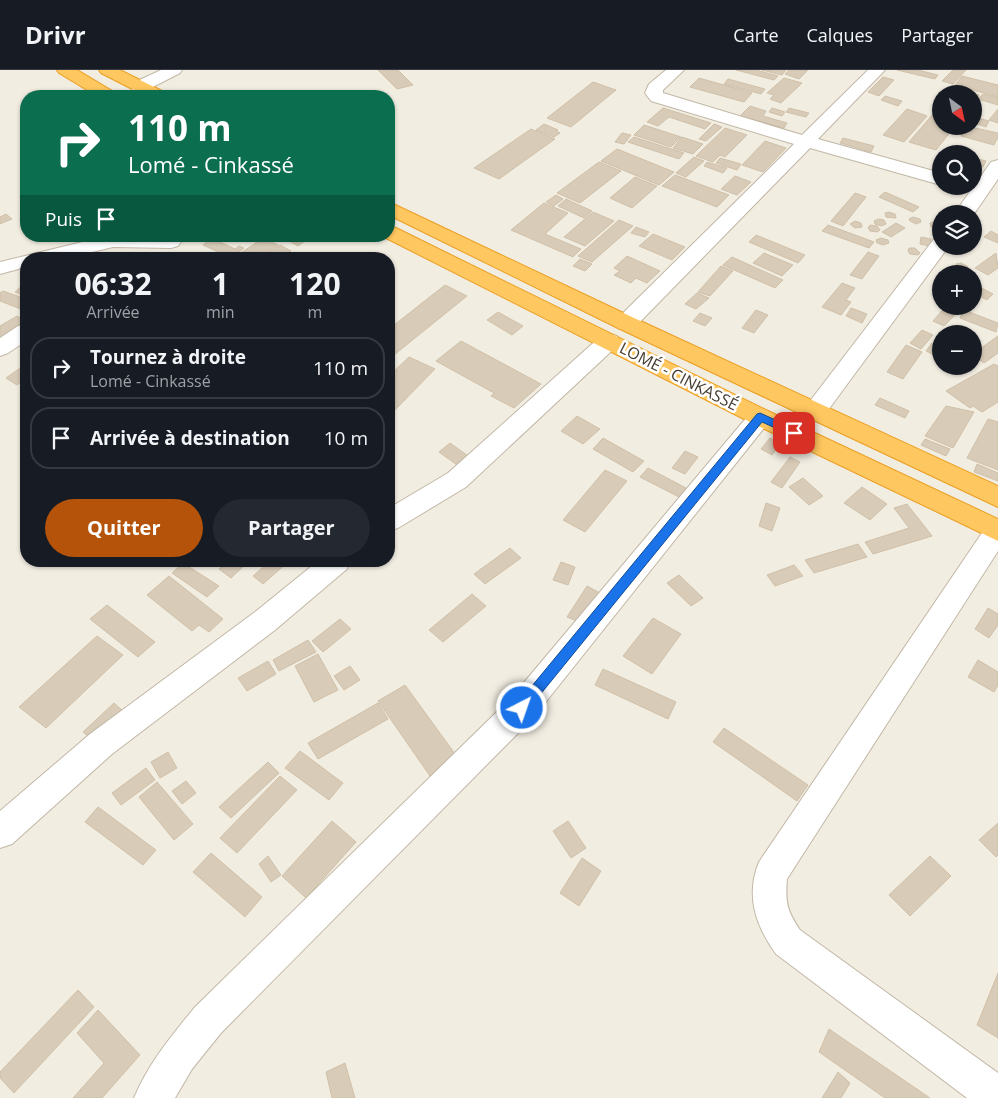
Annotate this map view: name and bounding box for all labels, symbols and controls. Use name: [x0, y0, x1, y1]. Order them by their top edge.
text: Drivr: [25, 18, 86, 51]
text: Carte: [733, 23, 779, 47]
text: Calques: [807, 23, 873, 47]
text: Partager: [901, 23, 973, 47]
north arrow: [932, 85, 982, 135]
map controls: [932, 85, 982, 375]
text: 110 m: [128, 104, 232, 151]
icon: right: [45, 110, 110, 175]
button: search: [932, 145, 982, 195]
text: Lomé - Cinkassé: [128, 149, 294, 179]
icon: arrive: [92, 205, 120, 233]
button: layers: [932, 205, 982, 255]
text: Puis: [45, 206, 82, 232]
text: 06:32: [74, 263, 152, 304]
text: 1: [212, 263, 229, 304]
text: 120: [289, 263, 341, 304]
button: +: [932, 265, 982, 315]
text: Arrivée: [86, 301, 140, 323]
text: min: [206, 301, 235, 323]
text: m: [307, 301, 322, 323]
button: −: [932, 325, 982, 375]
street label: LOMÉ - CINKASSÉ: [616, 337, 742, 415]
text: Tournez à droite: [90, 344, 246, 370]
icon: right: [47, 354, 75, 382]
text: 110 m: [313, 355, 368, 381]
text: Lomé - Cinkassé: [90, 370, 211, 392]
pin: [773, 412, 815, 454]
icon: arrive: [780, 419, 808, 447]
icon: arrive: [47, 424, 75, 452]
text: Arrivée à destination: [90, 425, 290, 451]
text: 10 m: [324, 425, 368, 451]
button: Quitter: [45, 499, 203, 557]
button: Partager: [213, 499, 370, 557]
position arrow: [495, 681, 547, 733]

